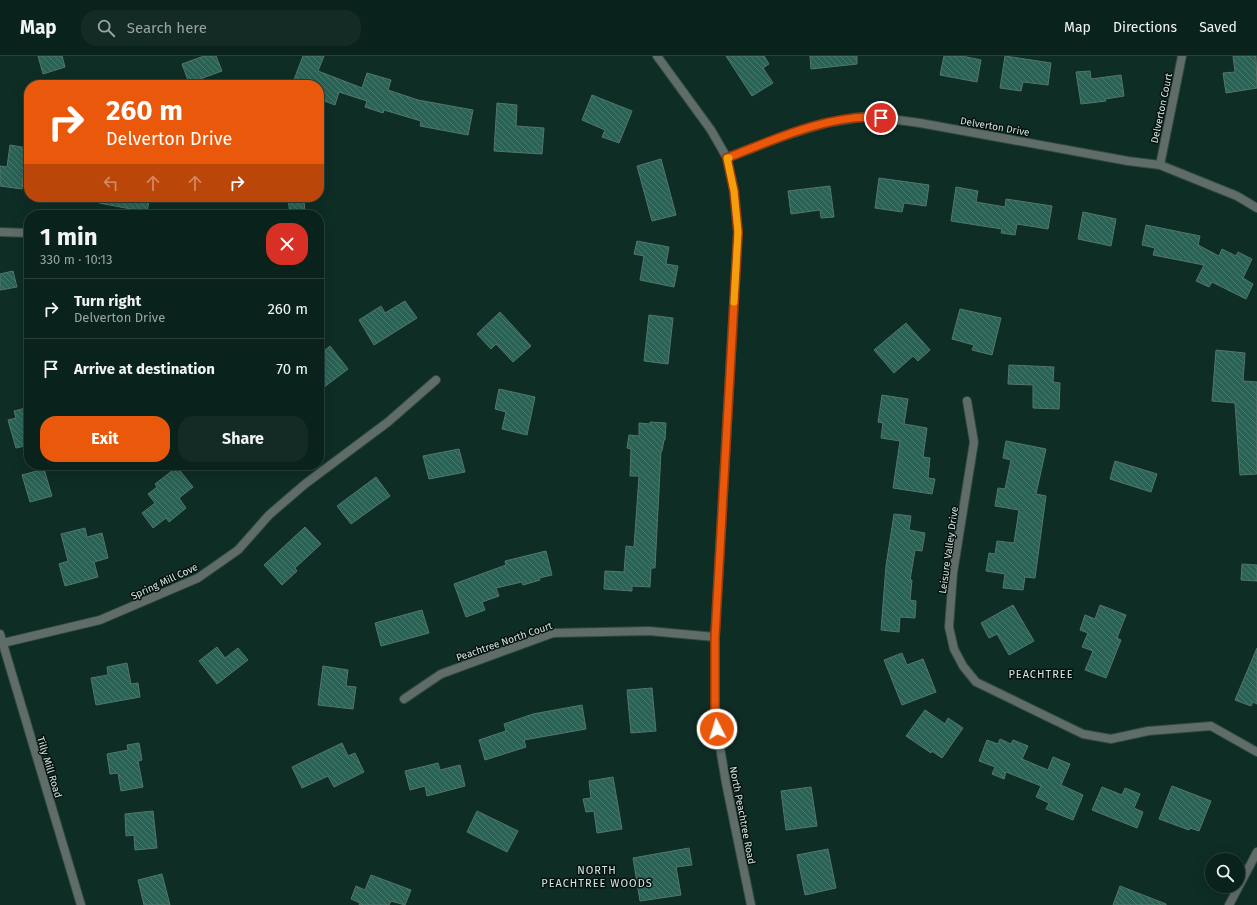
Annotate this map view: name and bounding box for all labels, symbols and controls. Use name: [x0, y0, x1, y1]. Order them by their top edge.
search box: [81, 10, 361, 46]
text: Map: [20, 16, 57, 39]
icon: search: [95, 17, 117, 39]
text: Search here: [127, 19, 207, 37]
text: Map: [1064, 19, 1091, 36]
text: Directions: [1113, 19, 1177, 36]
text: Saved: [1199, 19, 1237, 36]
street label: Delverton Court: [1149, 72, 1175, 144]
text: 260 m: [106, 94, 183, 127]
icon: right: [40, 96, 92, 148]
pin: [864, 101, 898, 135]
icon: arrive: [870, 107, 892, 129]
street label: Delverton Drive: [959, 115, 1030, 139]
text: Delverton Drive: [106, 128, 232, 150]
icon: left: [100, 172, 122, 194]
icon: ahead: [142, 172, 164, 194]
icon: ahead: [184, 172, 206, 194]
icon: right: [226, 172, 248, 194]
text: 1 min: [40, 223, 98, 251]
button: close: [266, 223, 308, 265]
text: 330 m · 10:13: [40, 252, 112, 267]
text: Turn right: [74, 292, 141, 310]
icon: right: [40, 298, 62, 320]
text: 260 m: [267, 300, 308, 318]
text: Delverton Drive: [74, 310, 165, 325]
icon: arrive: [40, 358, 62, 380]
text: Arrive at destination: [74, 360, 215, 378]
text: 70 m: [276, 360, 308, 378]
button: Exit: [40, 416, 170, 462]
button: Share: [178, 416, 308, 462]
street label: Leisure Valley Drive: [937, 506, 961, 594]
street label: Spring Mill Cove: [129, 561, 200, 603]
street label: Peachtree North Court: [455, 620, 554, 664]
district label: PEACHTREE: [1008, 668, 1074, 681]
position arrow: [696, 708, 738, 750]
street label: Tilly Mill Road: [34, 735, 64, 799]
street label: North Peachtree Road: [727, 765, 757, 865]
map controls: [1205, 853, 1245, 893]
button: search: [1205, 853, 1245, 893]
district label: NORTH PEACHTREE WOODS: [541, 864, 653, 890]

